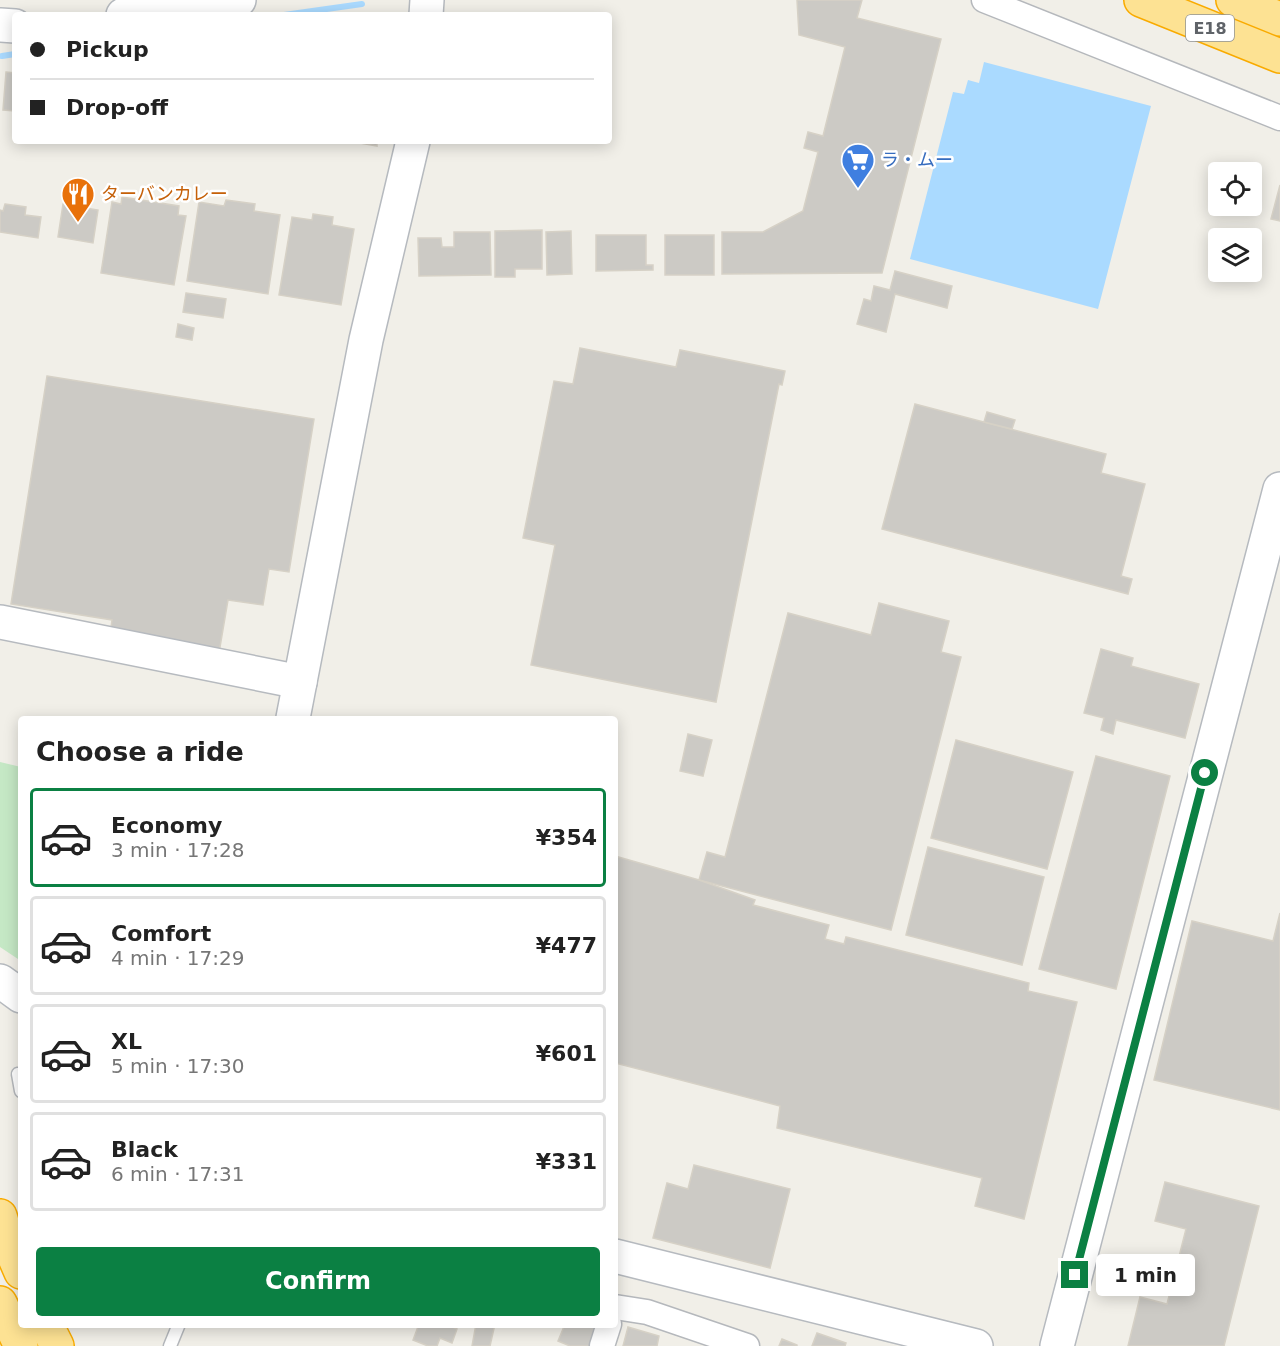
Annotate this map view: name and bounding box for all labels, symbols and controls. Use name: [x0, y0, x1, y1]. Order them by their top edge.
road number: E18: [1186, 15, 1234, 41]
text: Pickup: [66, 37, 149, 62]
text: Drop-off: [66, 95, 168, 120]
supermarket icon: ラ・ムー: [840, 142, 876, 189]
place label: ラ・ムー: [881, 149, 953, 170]
map controls: [1208, 162, 1262, 282]
button: locate: [1208, 162, 1262, 216]
restaurant icon: ターバンカレー: [60, 176, 96, 223]
place label: ターバンカレー: [101, 183, 228, 204]
button: layers: [1208, 228, 1262, 282]
text: Choose a ride: [36, 736, 244, 767]
route start: [1191, 759, 1218, 786]
icon: car: [39, 811, 93, 865]
text: Economy: [111, 813, 222, 838]
text: ¥354: [536, 825, 597, 850]
text: 3 min · 17:28: [111, 838, 245, 862]
icon: car: [39, 919, 93, 973]
text: Comfort: [111, 921, 211, 946]
text: ¥477: [536, 933, 597, 958]
text: 4 min · 17:29: [111, 946, 245, 970]
icon: car: [39, 1027, 93, 1081]
text: XL: [111, 1029, 142, 1054]
text: ¥601: [536, 1041, 597, 1066]
text: 5 min · 17:30: [111, 1054, 245, 1078]
icon: car: [39, 1135, 93, 1189]
text: Black: [111, 1137, 178, 1162]
text: ¥331: [536, 1149, 597, 1174]
text: 6 min · 17:31: [111, 1162, 245, 1186]
button: Confirm: [36, 1247, 600, 1316]
callout: 1 min: [1096, 1254, 1195, 1296]
route end: [1061, 1261, 1088, 1288]
text: 1 min: [1114, 1263, 1177, 1287]

